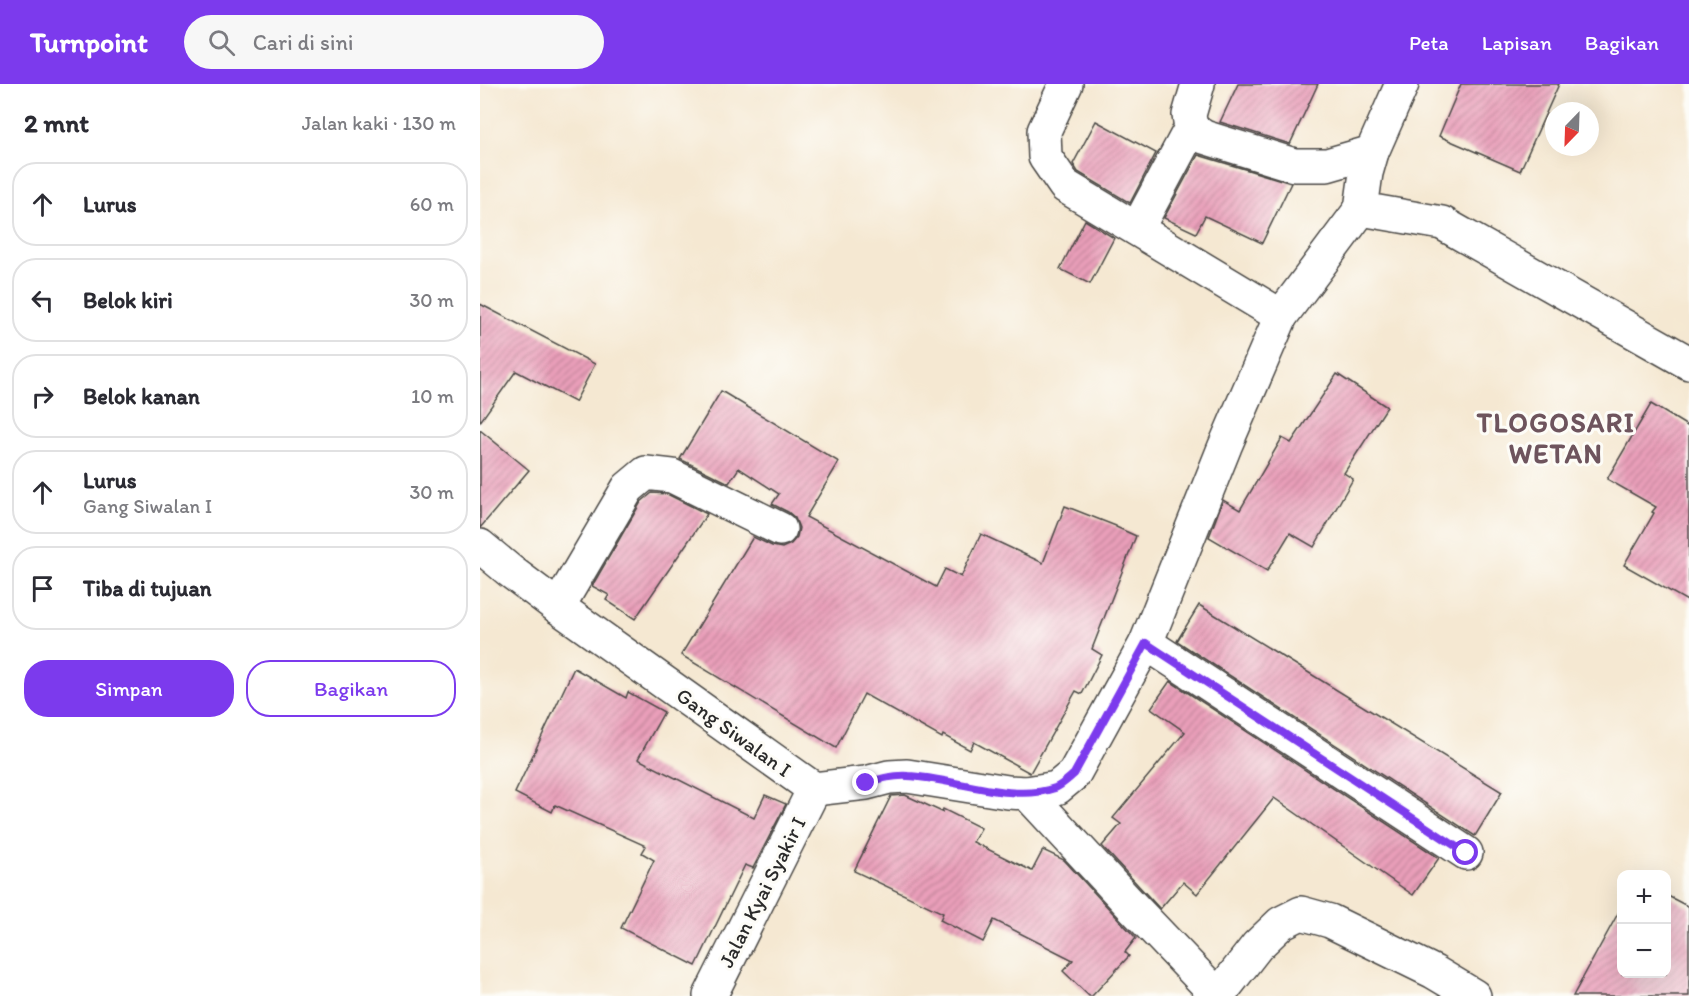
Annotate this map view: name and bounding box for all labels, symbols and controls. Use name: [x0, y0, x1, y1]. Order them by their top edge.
search box: [184, 15, 604, 69]
text: Turnpoint: [30, 25, 148, 59]
icon: search: [205, 26, 238, 59]
text: Cari di sini: [253, 29, 354, 56]
text: Peta: [1409, 30, 1449, 55]
text: Lapisan: [1482, 30, 1552, 55]
text: Bagikan: [1585, 30, 1659, 55]
north arrow: [1545, 102, 1599, 156]
text: 2 mnt: [24, 107, 89, 139]
text: Jalan kaki · 130 m: [302, 111, 456, 135]
icon: ahead: [26, 188, 59, 221]
text: Lurus: [83, 191, 137, 218]
text: 60 m: [410, 192, 454, 216]
icon: left: [26, 284, 59, 317]
text: Belok kiri: [83, 287, 173, 314]
text: 30 m: [409, 288, 454, 312]
icon: right: [26, 380, 59, 413]
text: Belok kanan: [83, 383, 200, 410]
text: 10 m: [411, 384, 454, 408]
district label: TLOGOSARI WETAN: [1476, 406, 1635, 470]
text: Lurus: [83, 467, 137, 494]
icon: ahead: [26, 476, 59, 509]
text: 30 m: [409, 480, 454, 504]
text: Gang Siwalan I: [83, 494, 212, 518]
icon: arrive: [26, 572, 59, 605]
text: Tiba di tujuan: [83, 575, 212, 602]
button: Simpan: [24, 660, 234, 717]
button: Bagikan: [246, 660, 456, 717]
street label: Gang Siwalan I: [672, 682, 796, 782]
route end: [852, 769, 878, 795]
street label: Jalan Kyai Syakir I: [713, 812, 811, 972]
route start: [1452, 839, 1478, 865]
map controls: [1617, 870, 1671, 978]
button: +: [1617, 870, 1671, 924]
button: −: [1617, 924, 1671, 978]

